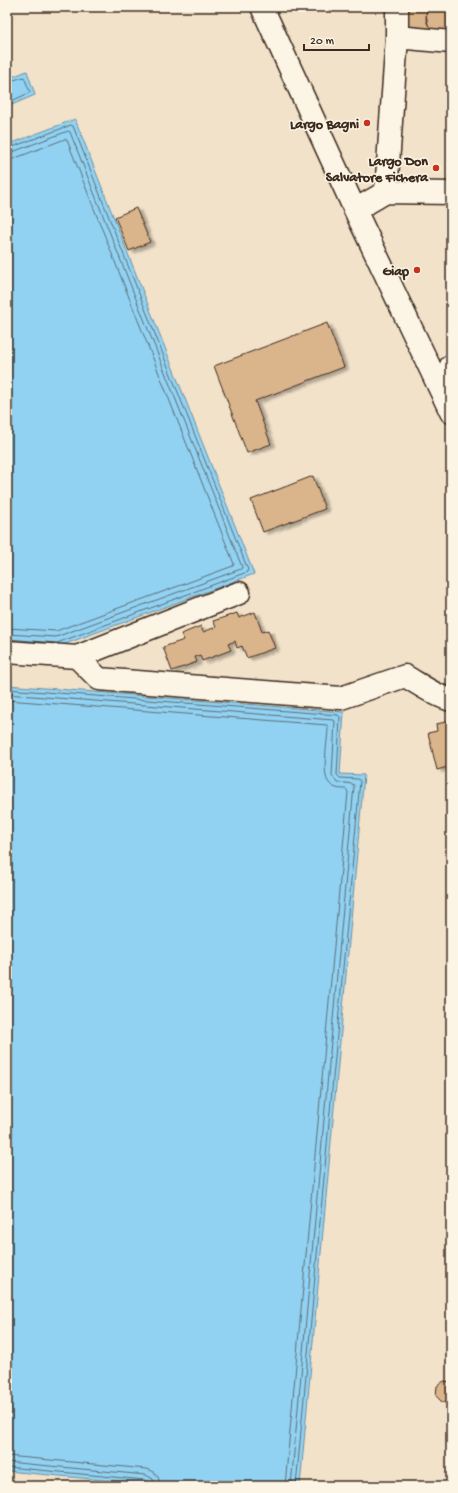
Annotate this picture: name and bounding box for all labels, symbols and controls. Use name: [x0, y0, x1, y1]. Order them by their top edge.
scale bar: [304, 26, 369, 52]
text: 20 m: [310, 35, 335, 49]
place label: Largo Bagni: [290, 117, 359, 134]
marker: Largo Bagni: [362, 118, 372, 128]
place label: Largo Don Salvatore Fichera: [326, 154, 429, 187]
marker: Largo Don Salvatore Fichera: [431, 163, 441, 173]
place label: Giap: [382, 264, 409, 281]
marker: Giap: [412, 265, 422, 275]

